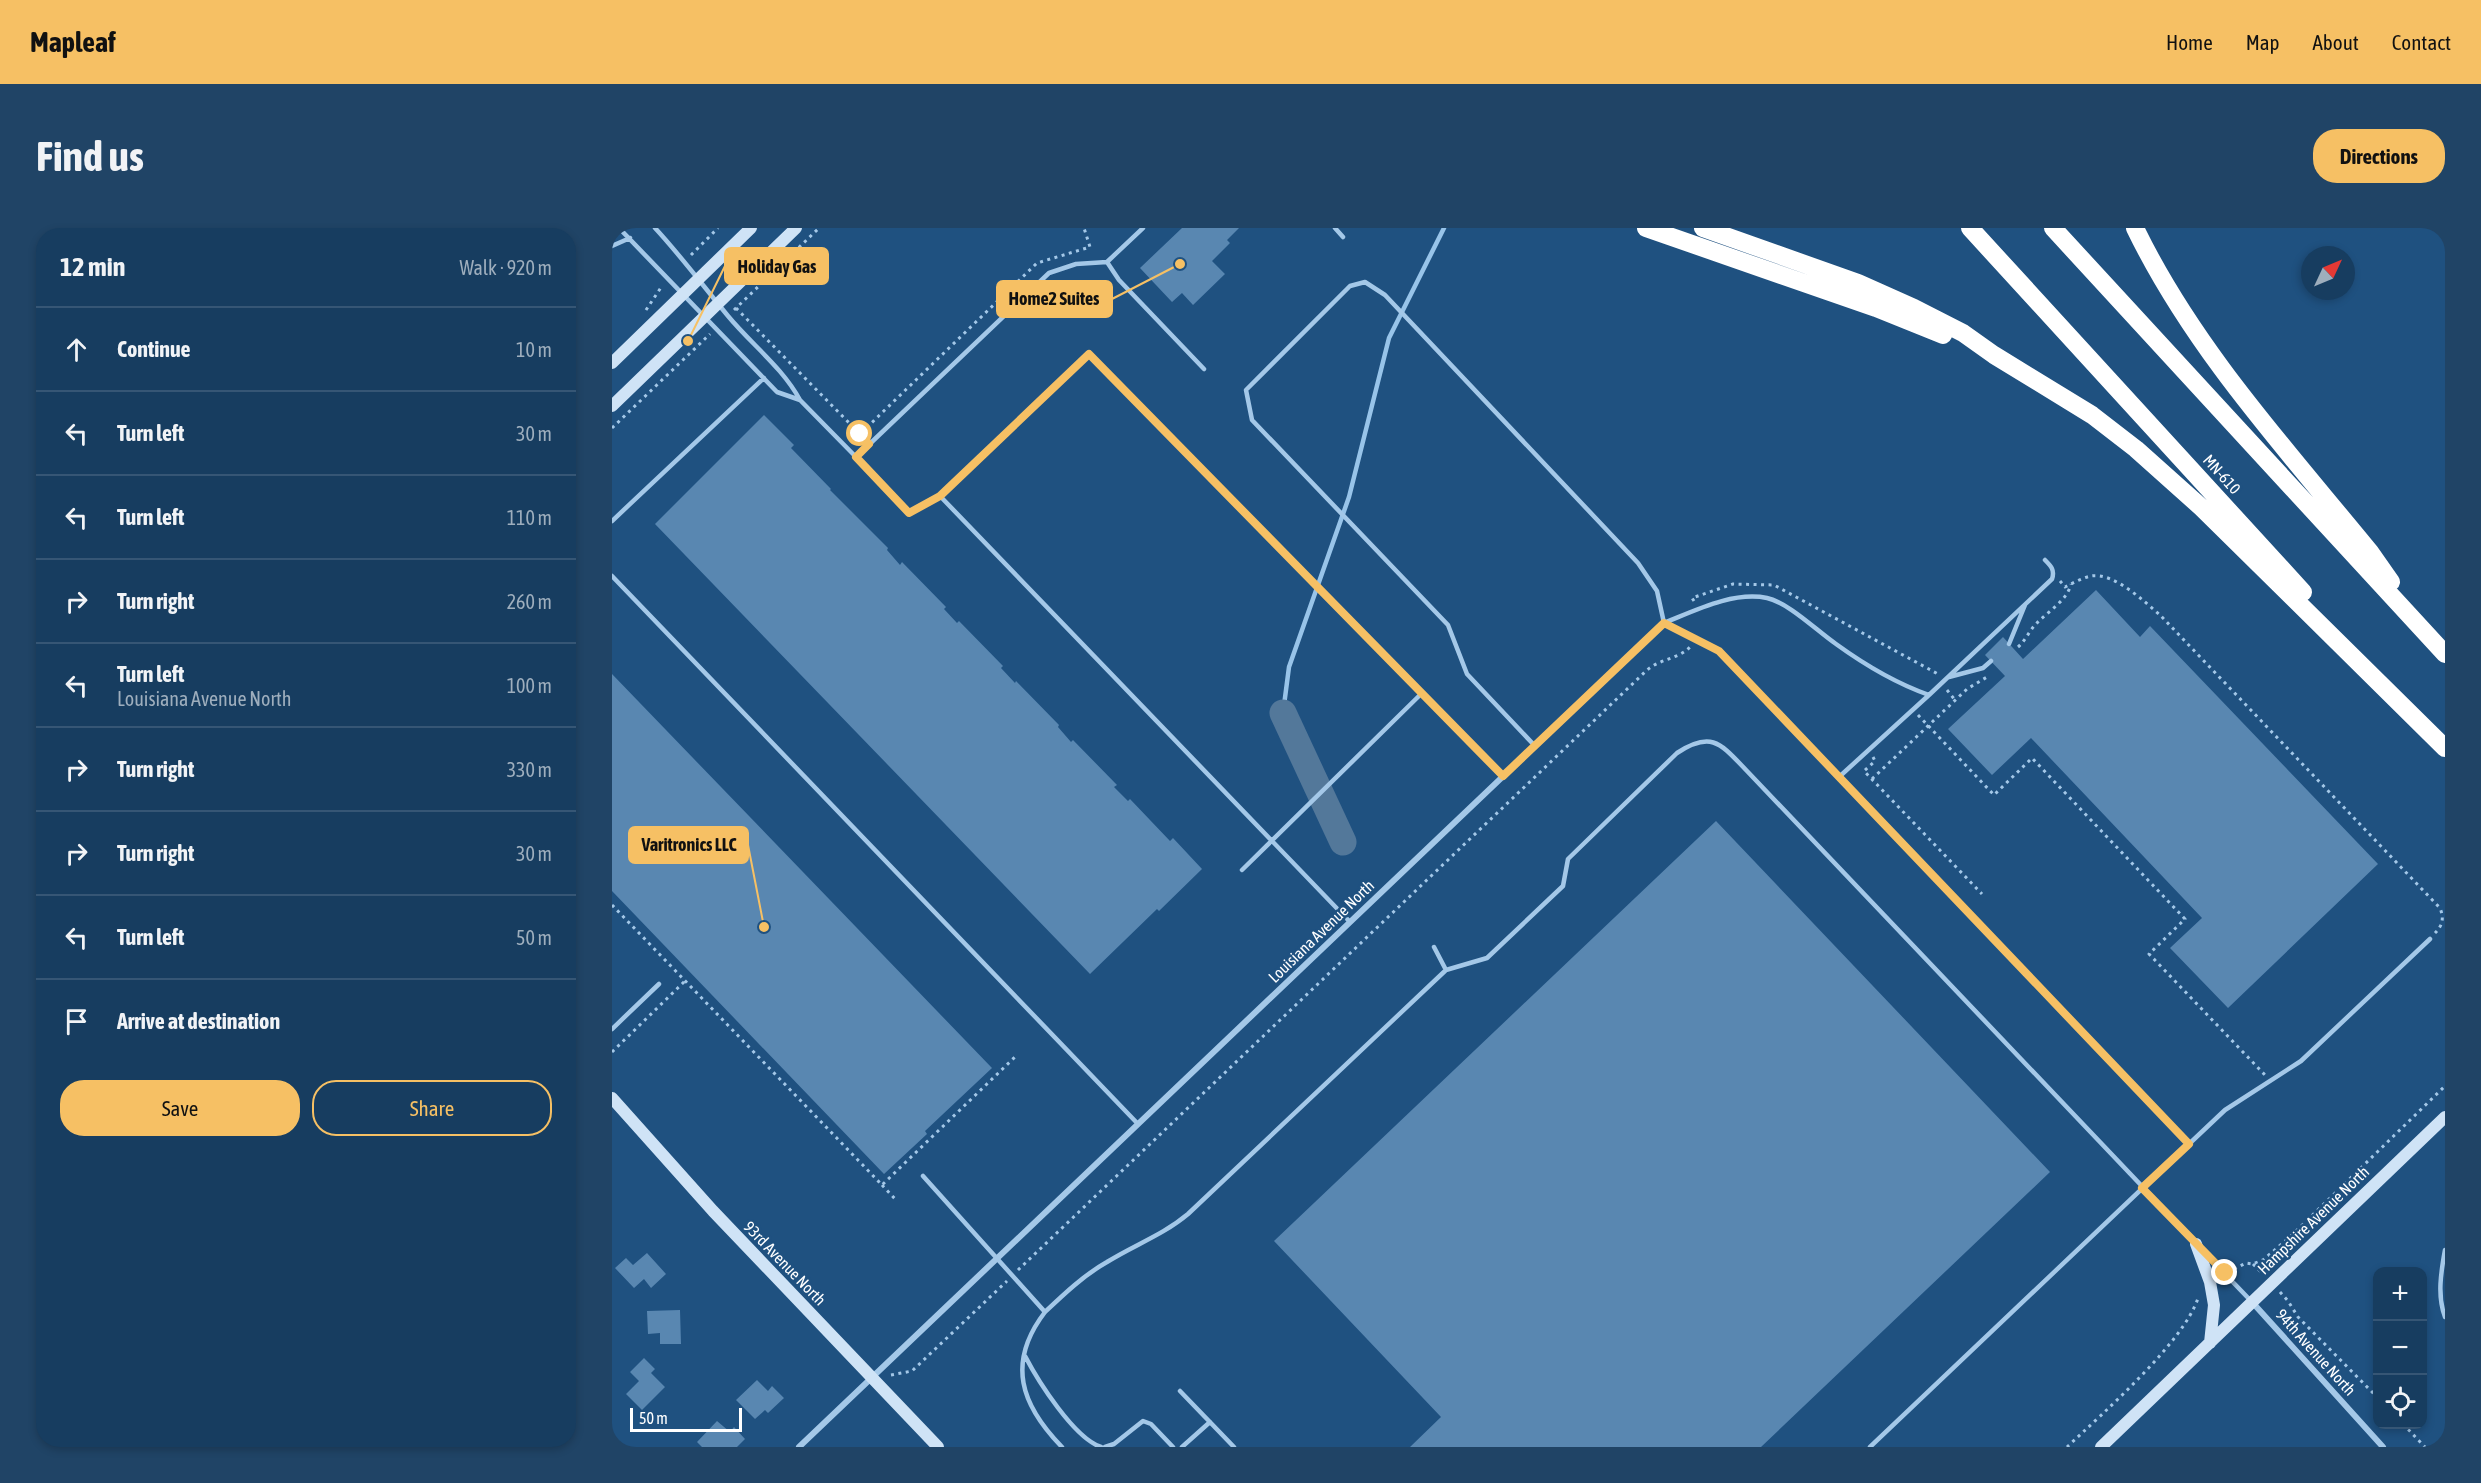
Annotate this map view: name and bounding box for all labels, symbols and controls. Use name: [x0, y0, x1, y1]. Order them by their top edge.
text: Mapleaf: [30, 26, 116, 58]
text: Home: [2166, 30, 2213, 54]
text: Map: [2246, 30, 2280, 54]
text: About: [2313, 30, 2359, 54]
text: Contact: [2392, 30, 2451, 54]
button: Directions: [2313, 129, 2445, 183]
text: Find us: [36, 132, 144, 180]
north arrow: [2301, 246, 2355, 300]
callout: Holiday Gas: [725, 248, 828, 284]
text: 12 min: [60, 252, 125, 282]
text: Walk · 920 m: [460, 256, 552, 279]
text: Holiday Gas: [738, 256, 817, 277]
callout: Home2 Suites: [997, 281, 1112, 317]
text: Home2 Suites: [1009, 288, 1100, 309]
icon: ahead: [60, 333, 93, 366]
text: Continue: [117, 336, 191, 362]
text: 10 m: [516, 338, 552, 361]
icon: left: [60, 417, 93, 450]
text: Turn left: [117, 420, 184, 446]
route start: [846, 420, 872, 446]
text: 30 m: [516, 422, 552, 445]
street label: MN-610: [2200, 451, 2244, 497]
icon: left: [60, 501, 93, 534]
text: Turn left: [117, 504, 184, 530]
text: 110 m: [507, 506, 552, 529]
icon: right: [60, 585, 93, 618]
text: Turn right: [117, 588, 194, 614]
text: 260 m: [507, 590, 552, 613]
text: Turn left: [117, 661, 184, 687]
icon: left: [60, 669, 93, 702]
text: 100 m: [507, 674, 552, 697]
text: Louisiana Avenue North: [117, 687, 292, 710]
icon: right: [60, 753, 93, 786]
text: Turn right: [117, 756, 194, 782]
text: 330 m: [507, 758, 552, 781]
callout: Varitronics LLC: [629, 827, 748, 863]
text: Varitronics LLC: [640, 834, 737, 855]
icon: right: [60, 837, 93, 870]
text: Turn right: [117, 840, 194, 866]
text: 30 m: [516, 842, 552, 865]
street label: Louisiana Avenue North: [1265, 876, 1377, 986]
icon: left: [60, 921, 93, 954]
text: Turn left: [117, 924, 184, 950]
text: 50 m: [516, 926, 552, 949]
icon: arrive: [60, 1005, 93, 1038]
text: Arrive at destination: [117, 1008, 280, 1034]
button: Save: [60, 1080, 300, 1136]
button: Share: [312, 1080, 552, 1136]
street label: Hampshire Avenue North: [2254, 1162, 2373, 1278]
street label: 93rd Avenue North: [740, 1217, 830, 1309]
route end: [2211, 1259, 2237, 1285]
map controls: [2373, 1267, 2427, 1429]
button: +: [2373, 1267, 2427, 1321]
street label: 94th Avenue North: [2273, 1305, 2359, 1399]
button: −: [2373, 1321, 2427, 1375]
button: locate: [2373, 1375, 2427, 1429]
scale bar: [630, 1405, 742, 1432]
text: 50 m: [639, 1409, 668, 1427]

